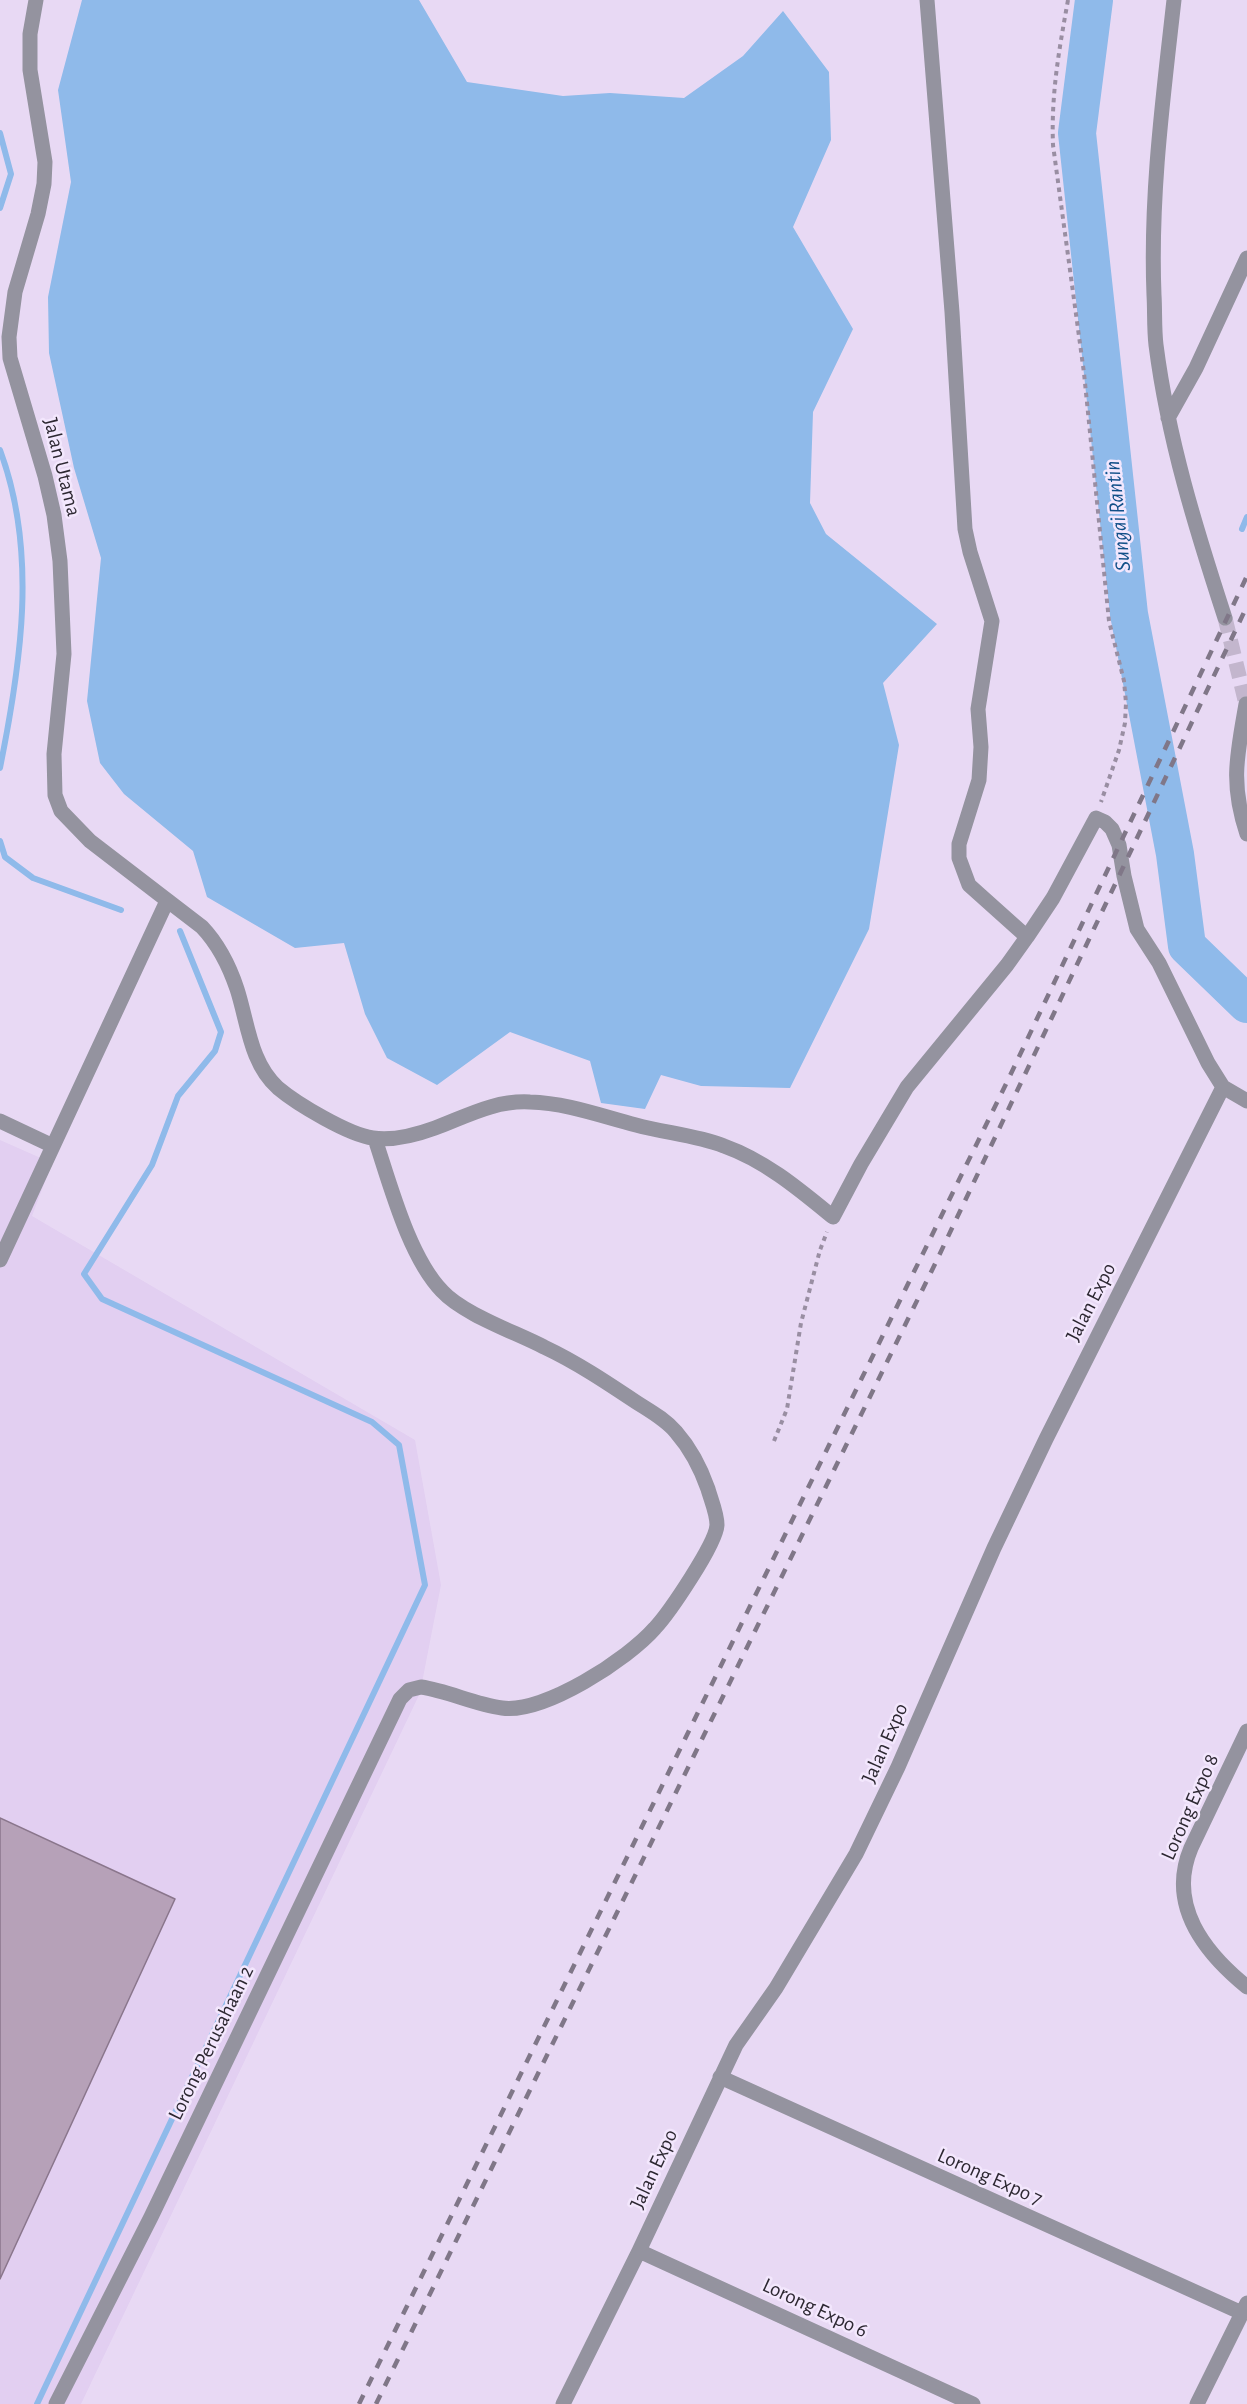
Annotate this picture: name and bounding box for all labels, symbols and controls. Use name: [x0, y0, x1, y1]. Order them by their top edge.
street label: Jalan Utama: [38, 415, 86, 519]
water label: Sungai Rantin: [1099, 459, 1137, 573]
street label: Jalan Expo: [1060, 1258, 1122, 1346]
street label: Jalan Expo: [856, 1699, 914, 1787]
street label: Lorong Expo 8: [1155, 1750, 1225, 1864]
street label: Lorong Perusahaan 2: [163, 1962, 259, 2124]
street label: Jalan Expo: [625, 2125, 683, 2213]
street label: Lorong Expo 7: [934, 2143, 1046, 2211]
street label: Lorong Expo 6: [758, 2273, 872, 2343]

